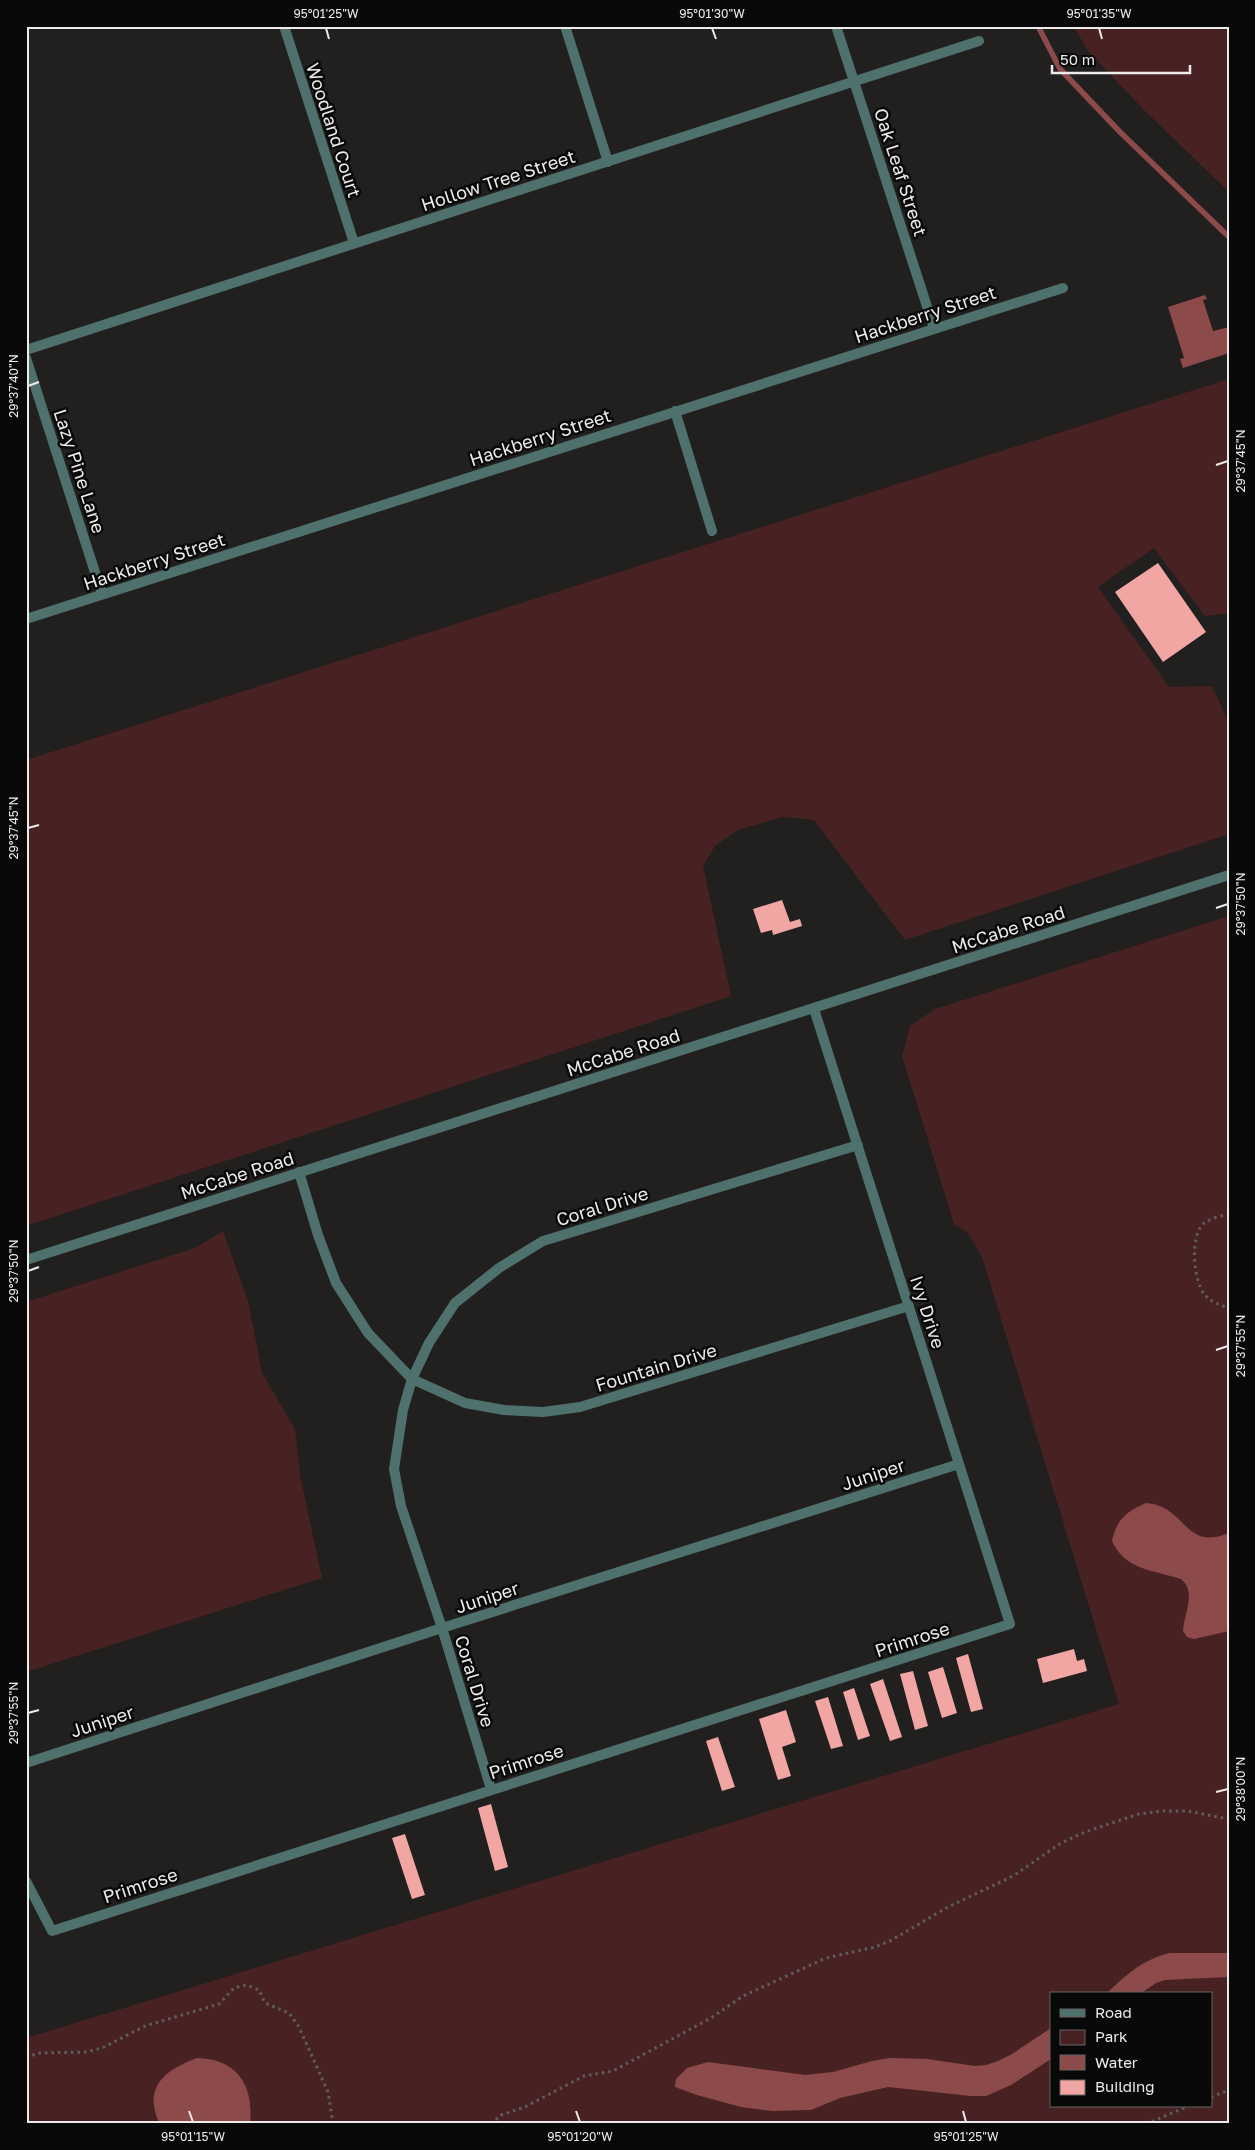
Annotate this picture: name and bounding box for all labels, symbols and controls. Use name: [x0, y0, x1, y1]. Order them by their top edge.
text: 95°01'25"W: [293, 6, 359, 21]
text: 95°01'30"W: [679, 6, 745, 21]
text: 95°01'35"W: [1066, 6, 1132, 21]
scale bar: [1052, 42, 1190, 74]
text: 50 m: [1060, 50, 1095, 68]
street label: Woodland Court: [302, 60, 366, 200]
street label: Oak Leaf Street: [870, 105, 932, 239]
street label: Hollow Tree Street: [418, 145, 578, 215]
street label: Hackberry Street: [851, 281, 999, 347]
text: 29°37'40"N: [6, 354, 21, 418]
street label: Hackberry Street: [466, 404, 614, 470]
street label: Lazy Pine Lane: [50, 406, 110, 536]
text: 29°37'45"N: [1233, 429, 1248, 493]
street label: Hackberry Street: [80, 528, 228, 594]
text: 29°37'45"N: [6, 796, 21, 860]
text: 29°37'50"N: [1233, 872, 1248, 936]
street label: McCabe Road: [949, 900, 1067, 958]
street label: McCabe Road: [564, 1023, 682, 1081]
street label: McCabe Road: [178, 1146, 296, 1204]
street label: Coral Drive: [553, 1182, 651, 1230]
text: 29°37'50"N: [6, 1239, 21, 1303]
street label: Ivy Drive: [906, 1273, 950, 1351]
text: 29°37'55"N: [1233, 1315, 1248, 1377]
street label: Fountain Drive: [593, 1338, 719, 1396]
street label: Juniper: [839, 1453, 907, 1495]
street label: Juniper: [453, 1576, 521, 1618]
street label: Primrose: [872, 1617, 952, 1661]
street label: Coral Drive: [451, 1632, 499, 1730]
text: 29°37'55"N: [6, 1682, 21, 1744]
street label: Juniper: [68, 1700, 136, 1742]
street label: Primrose: [486, 1739, 566, 1783]
text: 29°38'00"N: [1233, 1757, 1248, 1821]
street label: Primrose: [100, 1863, 180, 1907]
legend: [1050, 1992, 1212, 2108]
text: Road: [1095, 2003, 1132, 2021]
text: Park: [1095, 2027, 1128, 2045]
text: Water: [1095, 2053, 1138, 2071]
text: Building: [1095, 2077, 1155, 2095]
text: 95°01'15"W: [161, 2129, 225, 2144]
text: 95°01'20"W: [547, 2129, 613, 2144]
text: 95°01'25"W: [933, 2129, 999, 2144]

